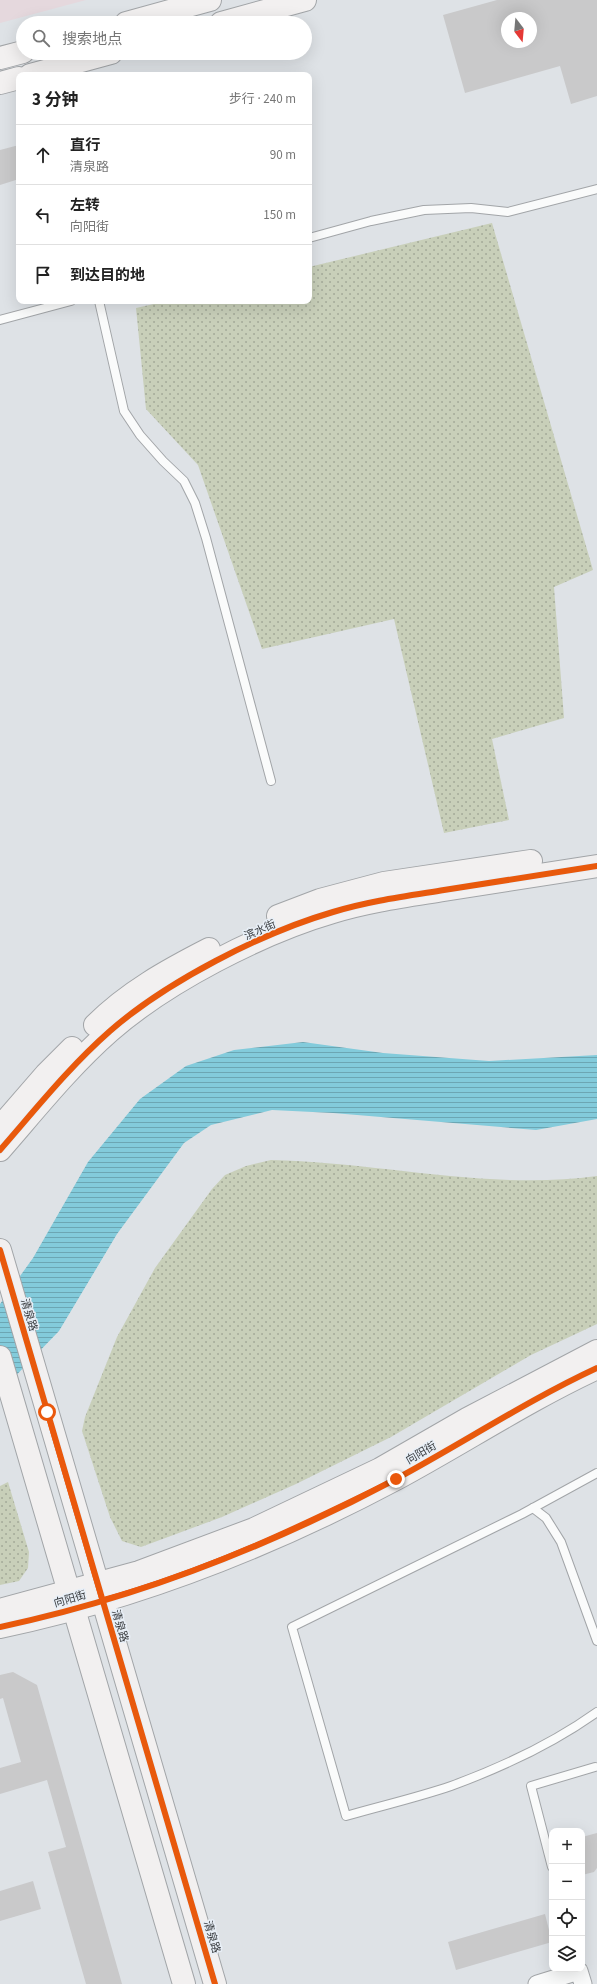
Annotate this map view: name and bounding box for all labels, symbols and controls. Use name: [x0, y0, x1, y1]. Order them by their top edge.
north arrow: [501, 12, 537, 48]
search box: [16, 16, 312, 60]
icon: search: [30, 27, 52, 49]
text: 搜索地点: [62, 29, 122, 50]
text: 3 分钟: [32, 88, 78, 112]
text: 步行 · 240 m: [229, 90, 296, 108]
text: 直行: [70, 135, 100, 156]
icon: ahead: [32, 144, 54, 166]
text: 90 m: [270, 146, 296, 164]
text: 清泉路: [70, 158, 109, 176]
text: 左转: [70, 195, 100, 216]
icon: left: [32, 204, 54, 226]
text: 150 m: [263, 206, 296, 224]
text: 向阳街: [70, 218, 109, 236]
icon: arrive: [32, 264, 54, 286]
text: 到达目的地: [70, 265, 145, 286]
street label: 滨水街: [242, 916, 278, 944]
street label: 清泉路: [17, 1297, 41, 1333]
route start: [38, 1403, 56, 1421]
street label: 向阳街: [403, 1438, 439, 1468]
route end: [387, 1470, 405, 1488]
street label: 向阳街: [52, 1587, 88, 1611]
street label: 清泉路: [108, 1608, 132, 1644]
map controls: [549, 1828, 585, 1972]
button: +: [549, 1828, 585, 1864]
button: −: [549, 1864, 585, 1900]
button: locate: [549, 1900, 585, 1936]
street label: 清泉路: [200, 1919, 224, 1955]
button: layers: [549, 1936, 585, 1972]

